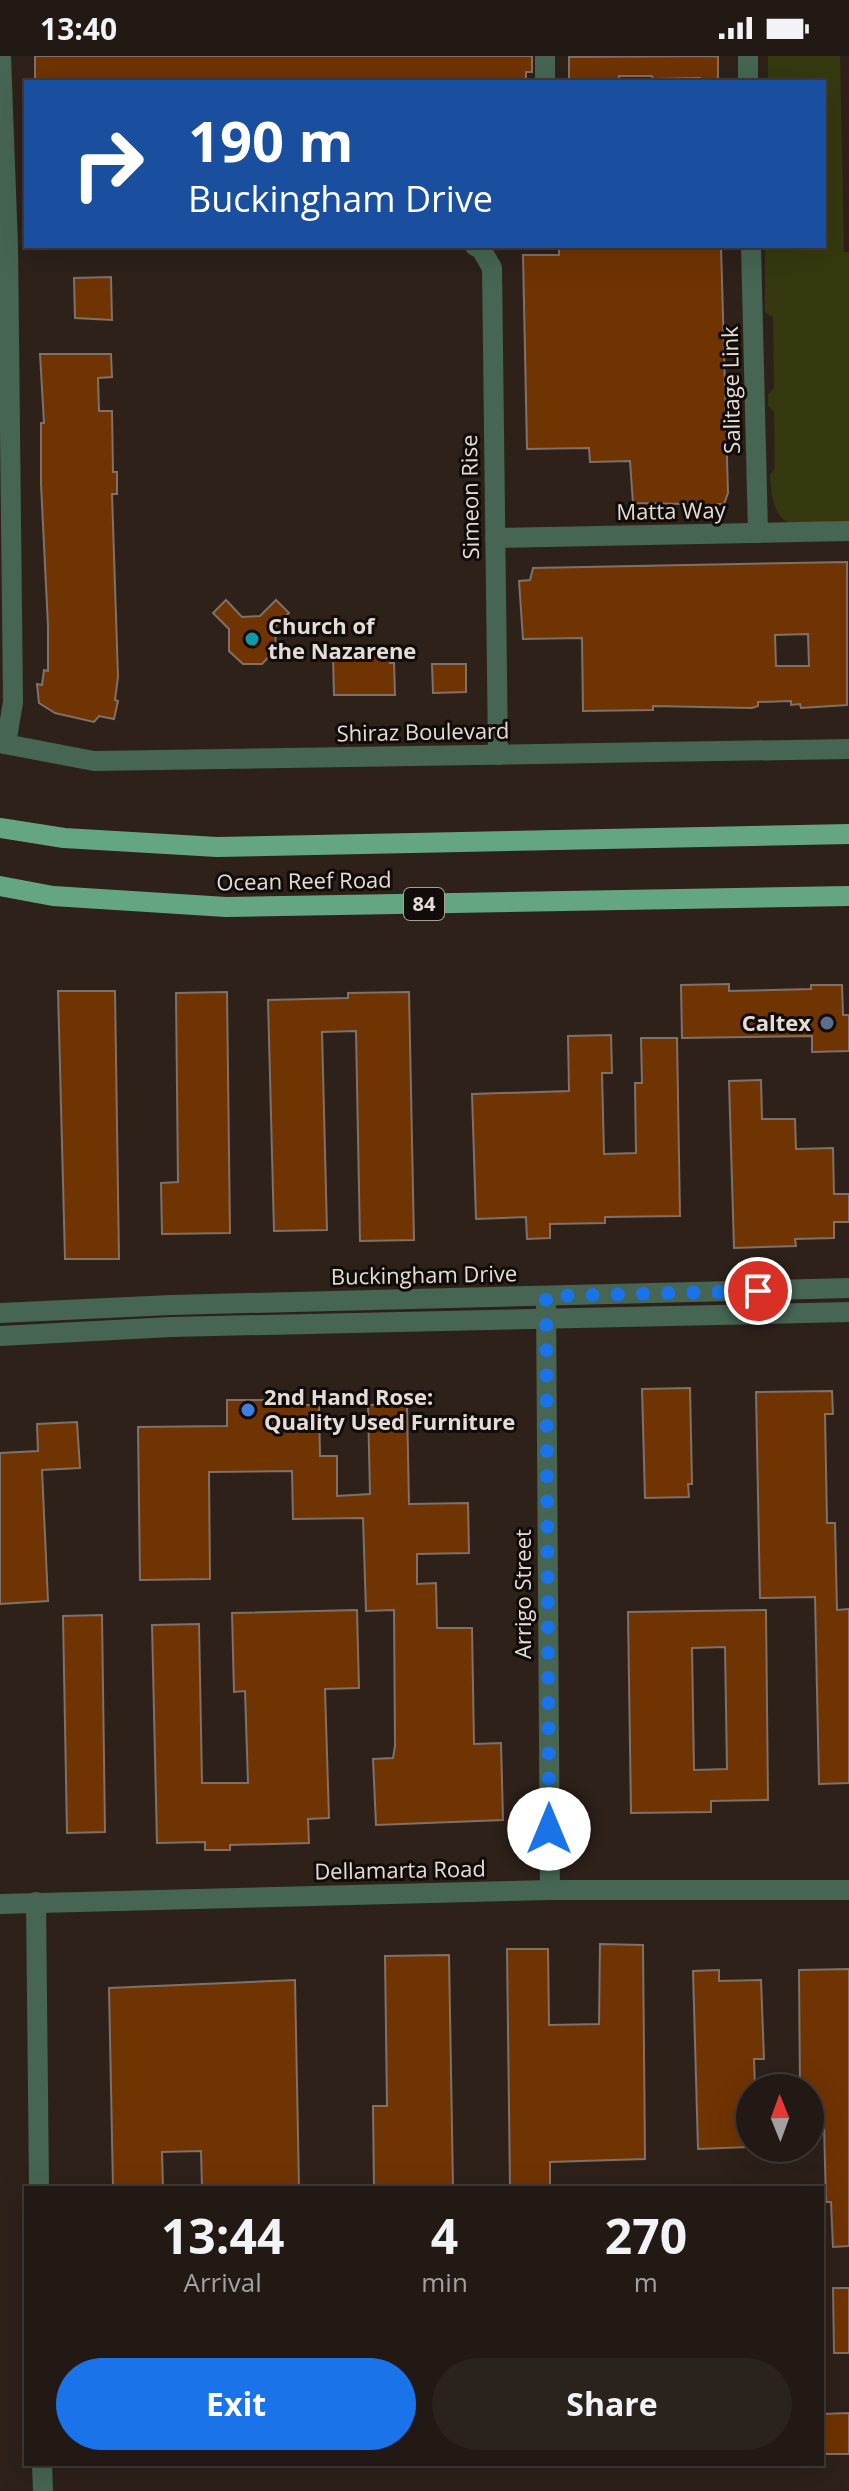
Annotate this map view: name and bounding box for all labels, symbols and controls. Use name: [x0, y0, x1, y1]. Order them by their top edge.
text: 13:40: [40, 8, 117, 49]
text: 190 m: [188, 102, 354, 178]
icon: right: [56, 112, 160, 216]
text: Buckingham Drive: [188, 174, 493, 223]
street label: Salitage Link: [714, 326, 746, 454]
street label: Simeon Rise: [453, 434, 485, 560]
street label: Matta Way: [616, 494, 727, 526]
place label: Church of the Nazarene: [268, 610, 416, 665]
marker: Church of the Nazarene: [243, 630, 261, 648]
street label: Shiraz Boulevard: [336, 714, 510, 748]
street label: Ocean Reef Road: [216, 863, 392, 897]
road number: 84: [404, 888, 444, 920]
place label: Caltex: [742, 1007, 811, 1037]
marker: Caltex: [818, 1014, 836, 1032]
street label: Buckingham Drive: [331, 1257, 517, 1291]
pin: [724, 1257, 792, 1325]
icon: arrive: [736, 1269, 780, 1313]
place label: 2nd Hand Rose: Quality Used Furniture: [264, 1381, 515, 1436]
marker: 2nd Hand Rose: Quality Used Furniture: [239, 1401, 257, 1419]
street label: Arrigo Street: [507, 1529, 537, 1659]
position arrow: [507, 1787, 591, 1871]
street label: Dellamarta Road: [314, 1853, 486, 1885]
north arrow: [736, 2074, 824, 2162]
map controls: [736, 2074, 824, 2162]
text: 13:44: [161, 2203, 284, 2268]
text: 4: [431, 2203, 458, 2268]
text: 270: [605, 2203, 687, 2268]
text: Arrival: [183, 2264, 262, 2300]
text: min: [421, 2264, 468, 2300]
text: m: [634, 2264, 658, 2300]
button: Exit: [56, 2358, 416, 2450]
button: Share: [432, 2358, 792, 2450]

